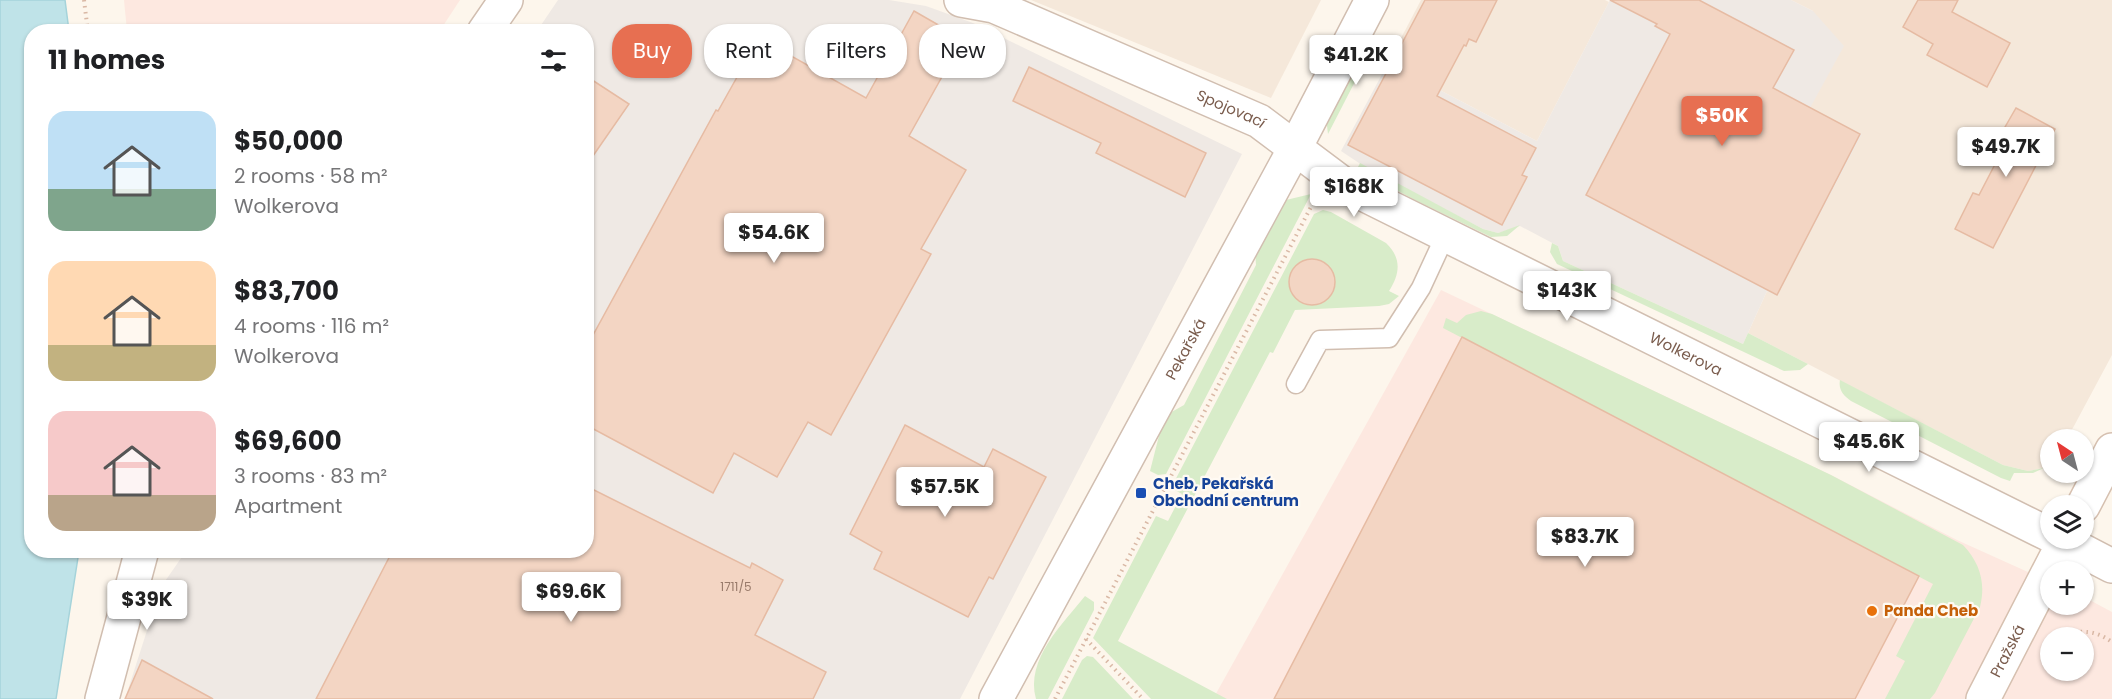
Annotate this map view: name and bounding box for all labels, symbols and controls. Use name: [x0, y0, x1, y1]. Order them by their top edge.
chip: Buy: [612, 24, 692, 78]
chip: Rent: [704, 24, 793, 78]
chip: Filters: [805, 24, 907, 78]
chip: New: [919, 24, 1006, 78]
pin: $41.2K: [1307, 35, 1405, 86]
text: $41.2K: [1323, 40, 1389, 68]
text: 11 homes: [48, 42, 165, 78]
icon: filters: [537, 44, 570, 77]
street label: Spojovací: [1194, 84, 1271, 133]
pin: $50K: [1686, 96, 1758, 147]
text: $50K: [1695, 101, 1749, 129]
text: $50,000: [234, 123, 343, 159]
pin: $49.7K: [1957, 127, 2055, 178]
text: $49.7K: [1971, 132, 2041, 160]
icon: home: [96, 135, 168, 207]
text: 2 rooms · 58 m²: [234, 162, 388, 190]
pin: $168K: [1312, 167, 1396, 218]
text: $168K: [1324, 172, 1384, 200]
text: Wolkerova: [234, 192, 339, 220]
pin: $54.6K: [725, 213, 823, 264]
text: $54.6K: [738, 218, 810, 246]
pin: $143K: [1525, 271, 1609, 322]
text: $83,700: [234, 273, 339, 309]
text: $143K: [1537, 276, 1597, 304]
icon: home: [96, 285, 168, 357]
text: 4 rooms · 116 m²: [234, 312, 389, 340]
street label: Pekařská: [1160, 314, 1211, 383]
street label: Wolkerova: [1646, 327, 1726, 381]
text: Wolkerova: [234, 342, 339, 370]
pin: $45.6K: [1820, 422, 1918, 473]
text: $69,600: [234, 423, 342, 459]
text: $45.6K: [1833, 427, 1905, 455]
north arrow: [2040, 429, 2094, 483]
map controls: [2040, 429, 2094, 681]
icon: home: [96, 435, 168, 507]
text: 3 rooms · 83 m²: [234, 462, 387, 490]
pin: $57.5K: [896, 467, 994, 518]
text: $57.5K: [910, 472, 980, 500]
place label: Cheb, Pekařská Obchodní centrum: [1153, 473, 1299, 511]
marker: Cheb, Pekařská Obchodní centrum: [1134, 486, 1148, 500]
text: Apartment: [234, 492, 342, 520]
button: layers: [2040, 495, 2094, 549]
pin: $83.7K: [1536, 517, 1634, 568]
text: $83.7K: [1551, 522, 1619, 550]
button: +: [2040, 561, 2094, 615]
pin: $69.6K: [522, 572, 620, 623]
text: $69.6K: [536, 577, 606, 605]
house number: 1711/5: [720, 578, 752, 595]
pin: $39K: [111, 580, 183, 631]
text: $39K: [121, 585, 173, 613]
place label: Panda Cheb: [1884, 600, 1978, 621]
marker: Panda Cheb: [1865, 604, 1879, 618]
street label: Pražská: [1985, 621, 2030, 681]
button: −: [2040, 627, 2094, 681]

